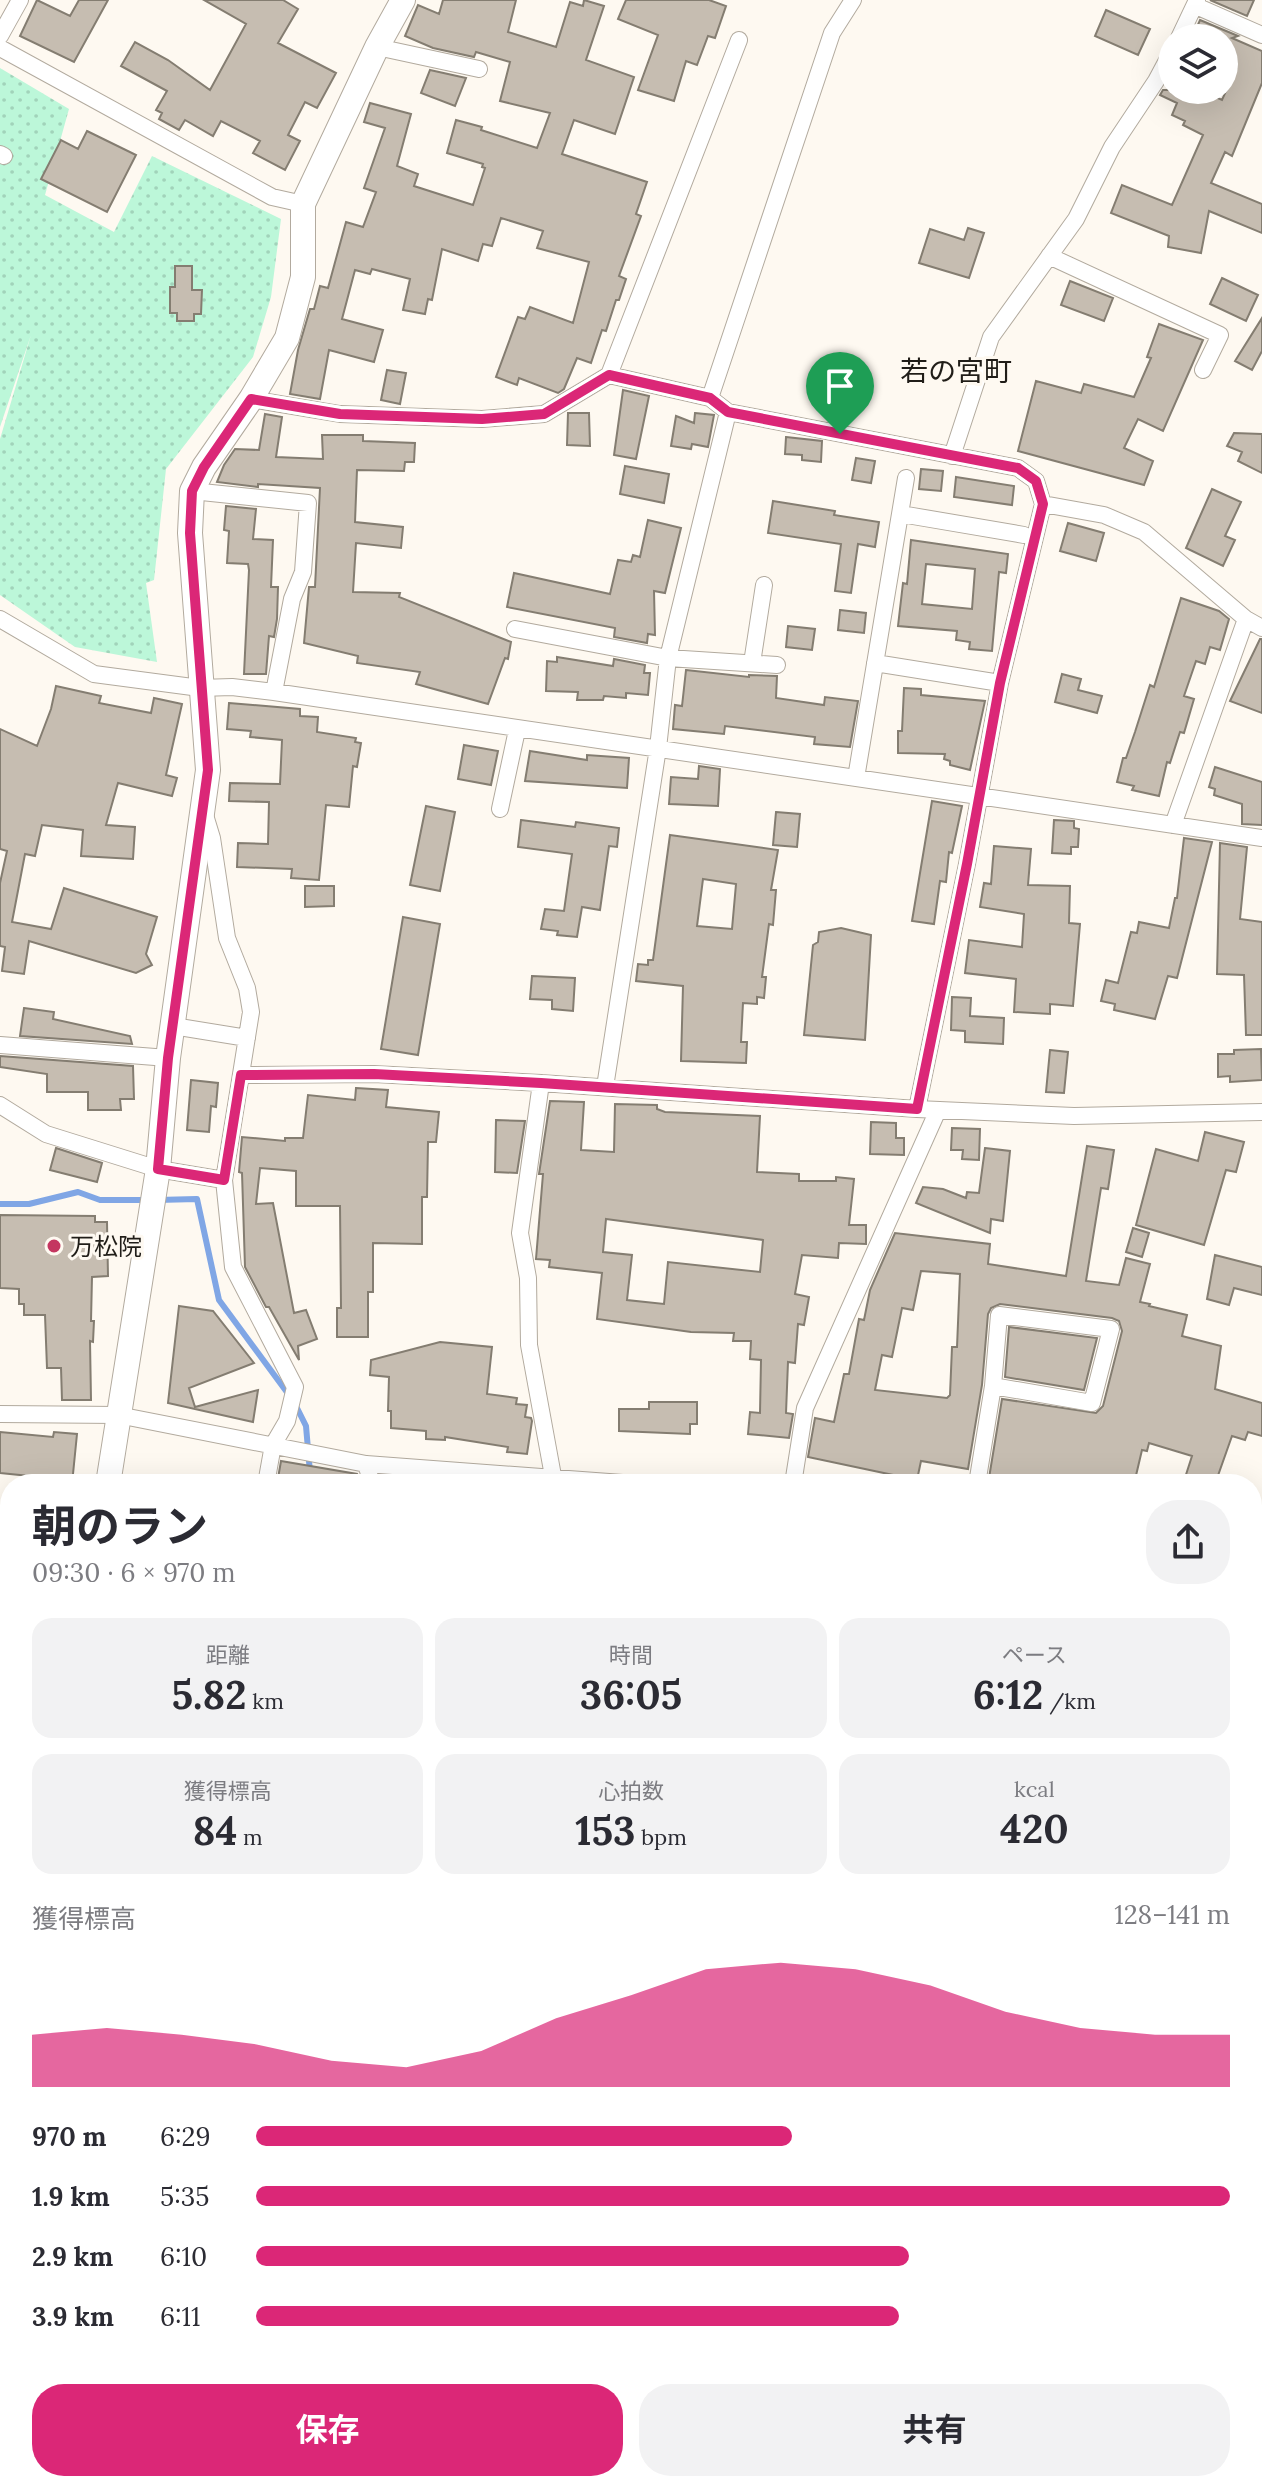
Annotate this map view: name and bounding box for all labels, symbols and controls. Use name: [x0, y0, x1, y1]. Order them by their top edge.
map controls: [1158, 24, 1238, 104]
button: layers: [1158, 24, 1238, 104]
pin: [806, 352, 874, 434]
district label: 若の宮町: [900, 353, 1012, 389]
icon: arrive: [818, 364, 862, 408]
place label: 万松院: [70, 1231, 142, 1262]
marker: 万松院: [45, 1237, 63, 1255]
text: 朝のラン: [32, 1498, 208, 1554]
button: share: [1146, 1500, 1230, 1584]
text: 09:30 · 6 × 970 m: [32, 1556, 236, 1589]
text: 距離: [206, 1641, 250, 1669]
text: 時間: [609, 1641, 653, 1669]
text: ペース: [1002, 1641, 1067, 1669]
text: 5.82: [171, 1669, 247, 1720]
text: 36:05: [580, 1669, 682, 1720]
text: 6:12: [973, 1669, 1043, 1720]
text: km: [247, 1687, 284, 1715]
text: /km: [1043, 1687, 1096, 1715]
text: kcal: [1014, 1775, 1055, 1803]
text: 獲得標高: [184, 1777, 272, 1805]
text: 心拍数: [598, 1777, 664, 1805]
text: 420: [1000, 1803, 1069, 1854]
text: 84: [193, 1805, 237, 1856]
text: 153: [575, 1805, 635, 1856]
text: m: [237, 1823, 263, 1851]
text: bpm: [635, 1823, 687, 1851]
text: 128–141 m: [1114, 1898, 1230, 1931]
text: 獲得標高: [32, 1902, 136, 1935]
text: 970 m: [32, 2120, 106, 2153]
text: 6:29: [160, 2120, 211, 2153]
text: 1.9 km: [32, 2180, 110, 2213]
text: 5:35: [160, 2180, 209, 2213]
text: 2.9 km: [32, 2240, 113, 2273]
text: 6:10: [160, 2240, 207, 2273]
text: 3.9 km: [32, 2300, 114, 2333]
text: 6:11: [160, 2300, 200, 2333]
button: 保存: [32, 2384, 623, 2476]
button: 共有: [639, 2384, 1230, 2476]

